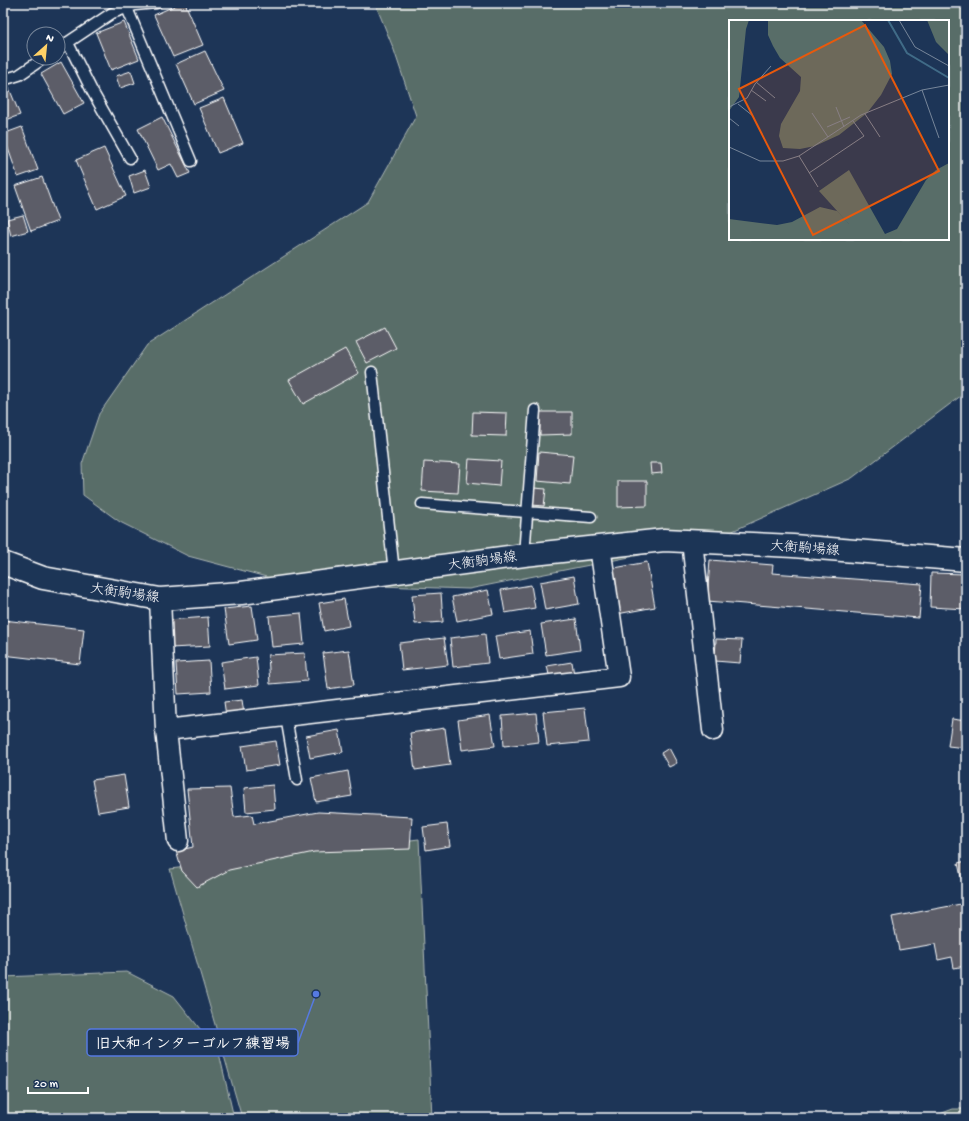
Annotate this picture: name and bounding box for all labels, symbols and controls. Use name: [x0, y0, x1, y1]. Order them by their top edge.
inset map: [729, 20, 949, 240]
north arrow: [26, 26, 66, 66]
text: N: [44, 32, 56, 46]
street label: 大衡駒場線: [769, 539, 840, 560]
street label: 大衡駒場線: [447, 549, 518, 576]
street label: 大衡駒場線: [89, 581, 160, 608]
callout: 旧大和インターゴルフ練習場: [87, 1029, 298, 1056]
text: 旧大和インターゴルフ練習場: [96, 1035, 290, 1054]
scale bar: [28, 1069, 88, 1095]
text: 20 m: [34, 1078, 59, 1092]

